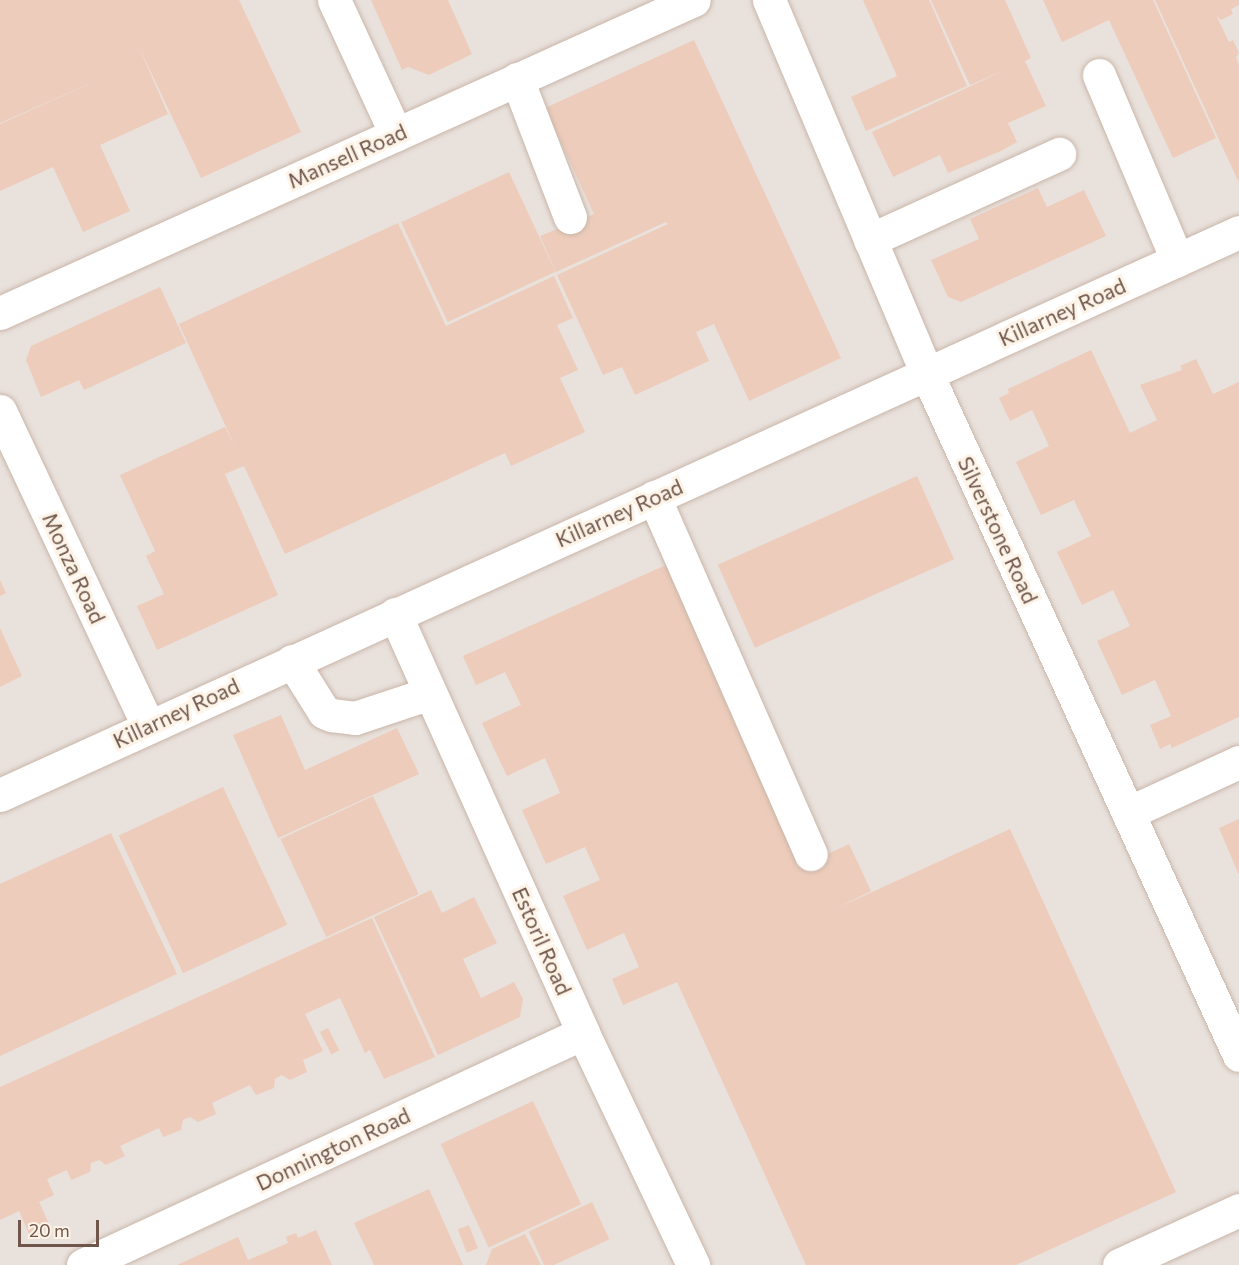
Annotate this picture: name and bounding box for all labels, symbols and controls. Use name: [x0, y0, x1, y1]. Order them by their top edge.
street label: Mansell Road: [284, 119, 410, 193]
street label: Killarney Road: [995, 273, 1129, 351]
street label: Silverstone Road: [953, 453, 1043, 607]
street label: Killarney Road: [552, 474, 686, 552]
street label: Monza Road: [37, 509, 111, 627]
street label: Killarney Road: [109, 673, 243, 753]
street label: Estoril Road: [507, 883, 577, 999]
street label: Donnington Road: [252, 1102, 414, 1196]
scale bar: [21, 1208, 102, 1246]
text: 20 m: [29, 1219, 70, 1241]

